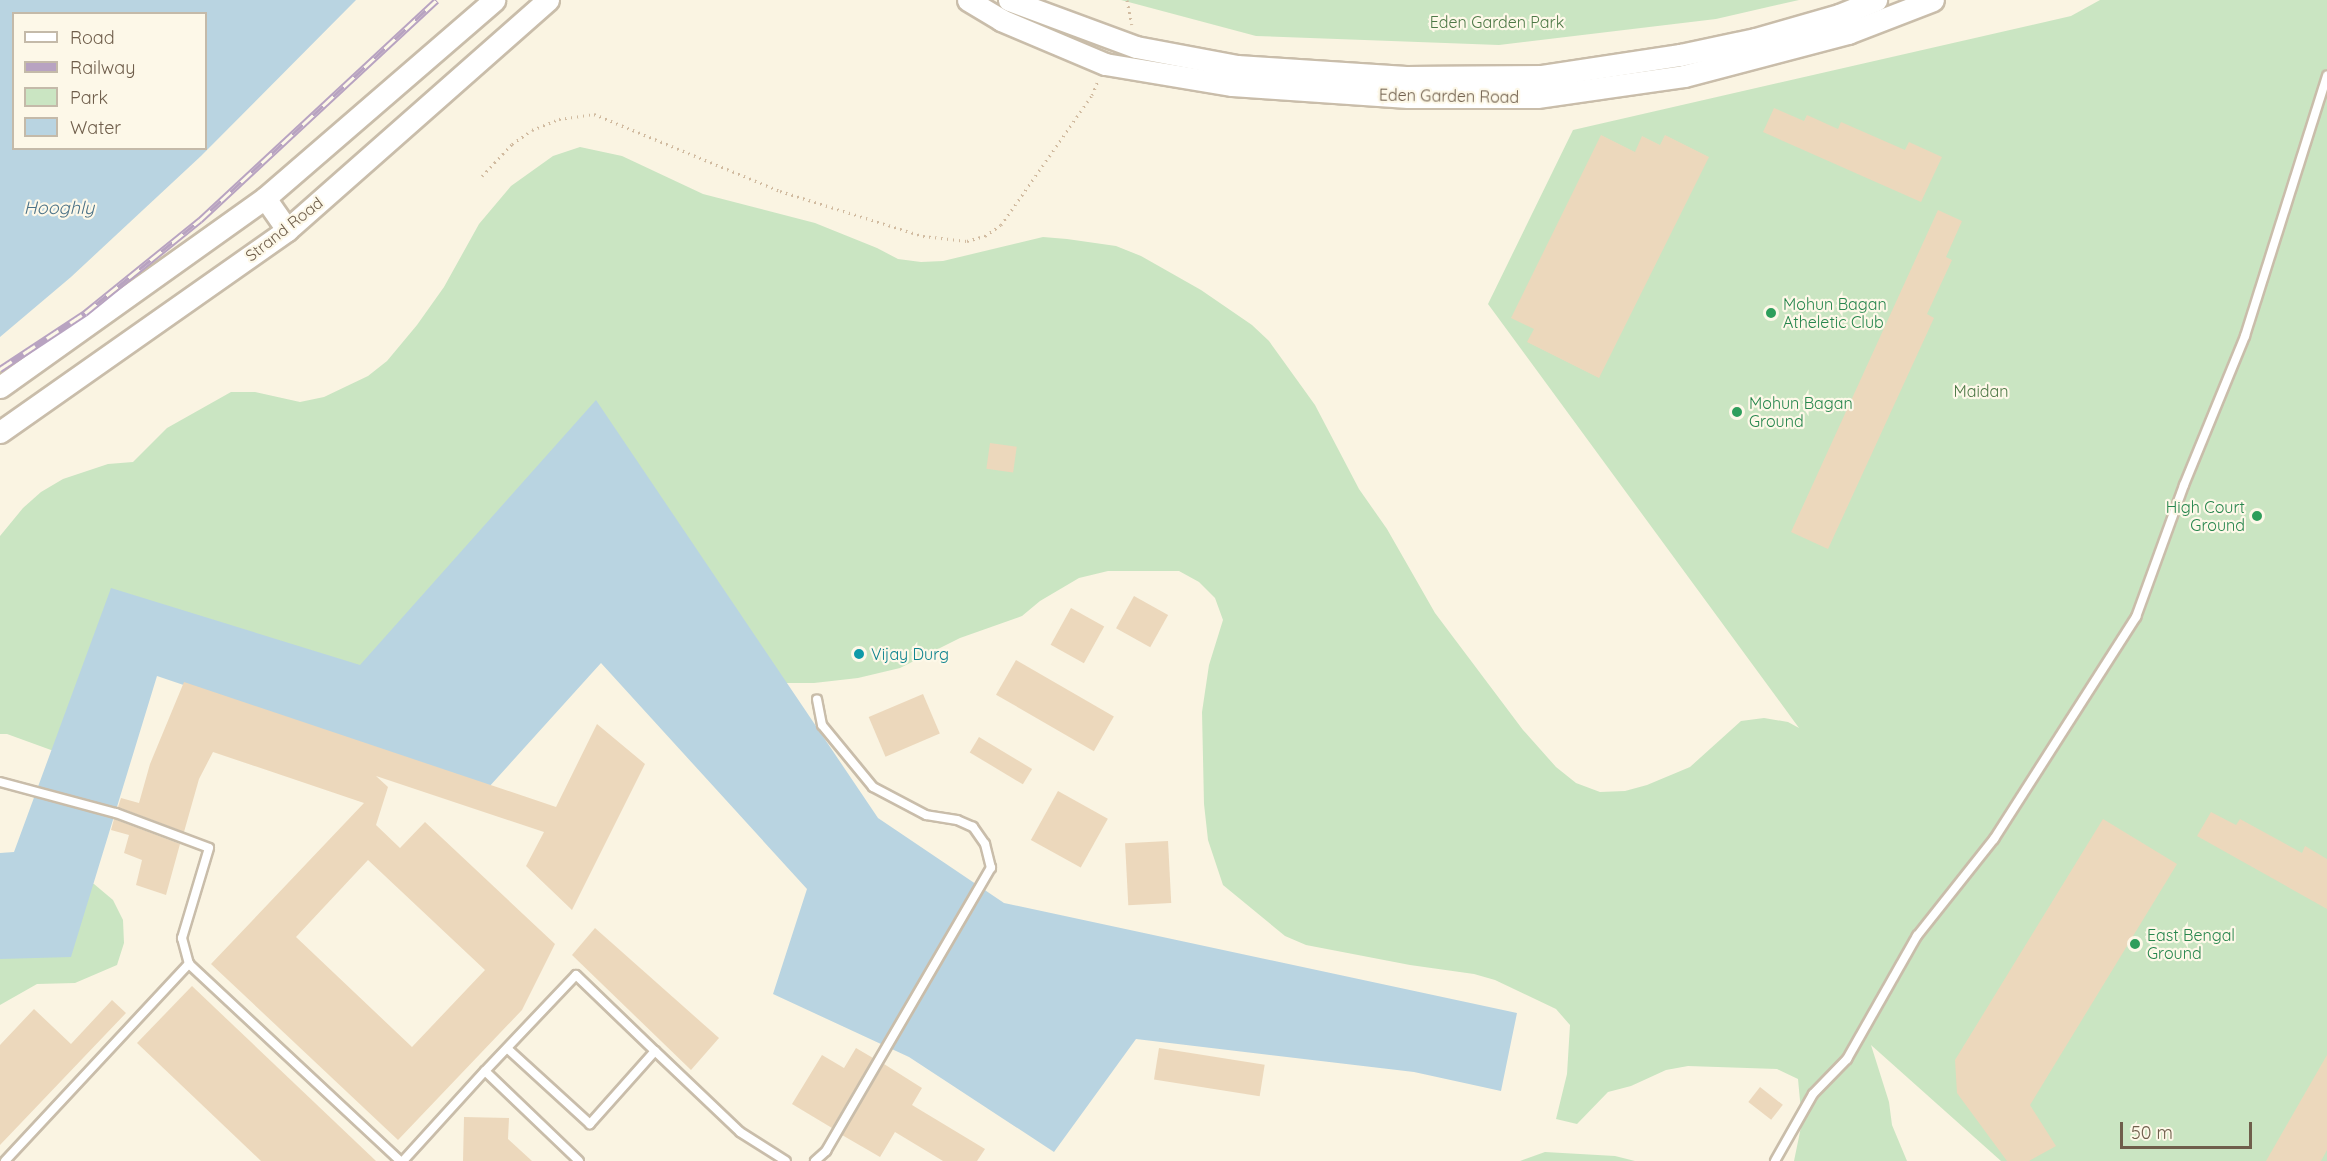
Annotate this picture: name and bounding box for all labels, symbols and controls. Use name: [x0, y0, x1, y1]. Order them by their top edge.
legend: [12, 12, 207, 150]
park label: Eden Garden Park: [1430, 12, 1564, 32]
text: Road: [70, 26, 115, 49]
text: Railway: [70, 56, 136, 79]
street label: Eden Garden Road: [1379, 85, 1519, 107]
text: Park: [70, 86, 108, 109]
text: Water: [70, 116, 121, 139]
street label: Strand Road: [241, 193, 327, 265]
water label: Hooghly: [24, 197, 94, 219]
place label: Mohun Bagan Atheletic Club: [1783, 294, 1887, 332]
marker: Mohun Bagan Atheletic Club: [1764, 306, 1778, 320]
park label: Maidan: [1954, 381, 2008, 401]
place label: Mohun Bagan Ground: [1749, 393, 1853, 431]
marker: Mohun Bagan Ground: [1730, 405, 1744, 419]
place label: High Court Ground: [2166, 497, 2245, 535]
marker: High Court Ground: [2250, 509, 2264, 523]
place label: Vijay Durg: [871, 644, 949, 664]
marker: Vijay Durg: [852, 647, 866, 661]
place label: East Bengal Ground: [2147, 925, 2235, 963]
marker: East Bengal Ground: [2128, 937, 2142, 951]
scale bar: [2123, 1110, 2255, 1148]
text: 50 m: [2131, 1121, 2173, 1144]

